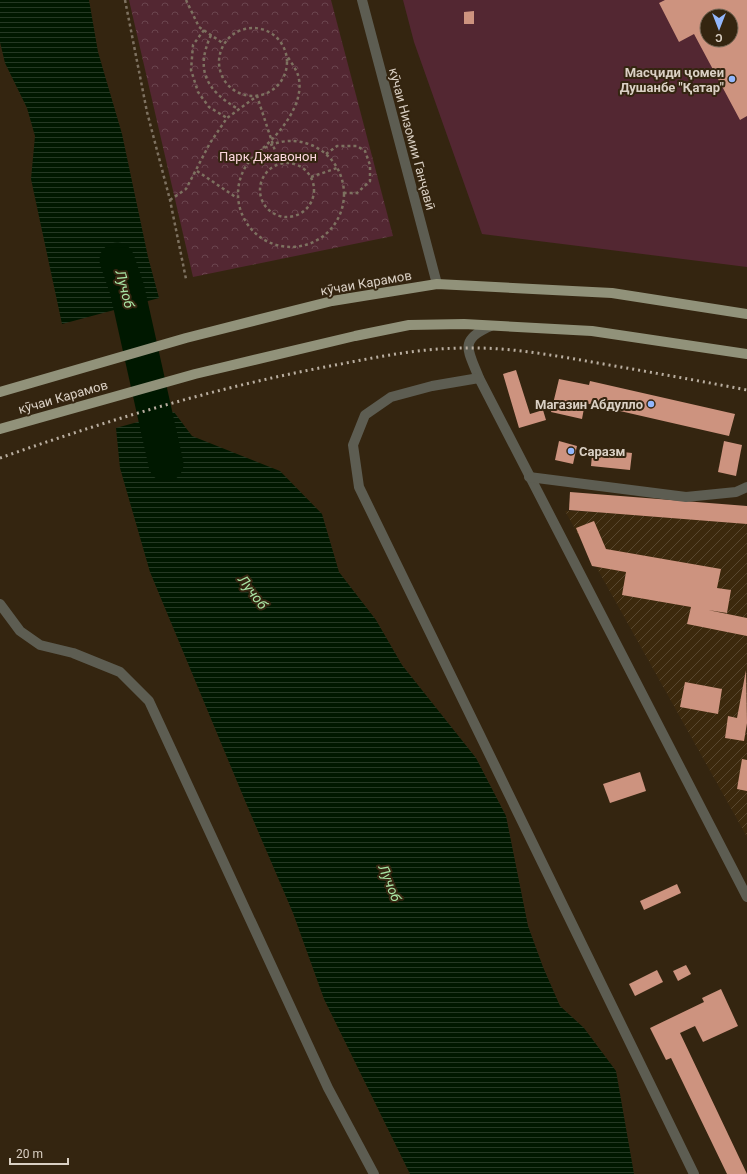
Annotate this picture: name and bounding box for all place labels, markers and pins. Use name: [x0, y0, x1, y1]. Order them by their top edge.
place label: Масҷиди ҷомеи Душанбе "Қатар": [620, 65, 724, 95]
marker: Масҷиди ҷомеи Душанбе "Қатар": [727, 74, 737, 84]
place label: Магазин Абдулло: [535, 397, 643, 412]
marker: Магазин Абдулло: [646, 399, 656, 409]
place label: Саразм: [579, 444, 625, 459]
marker: Саразм: [566, 446, 576, 456]

